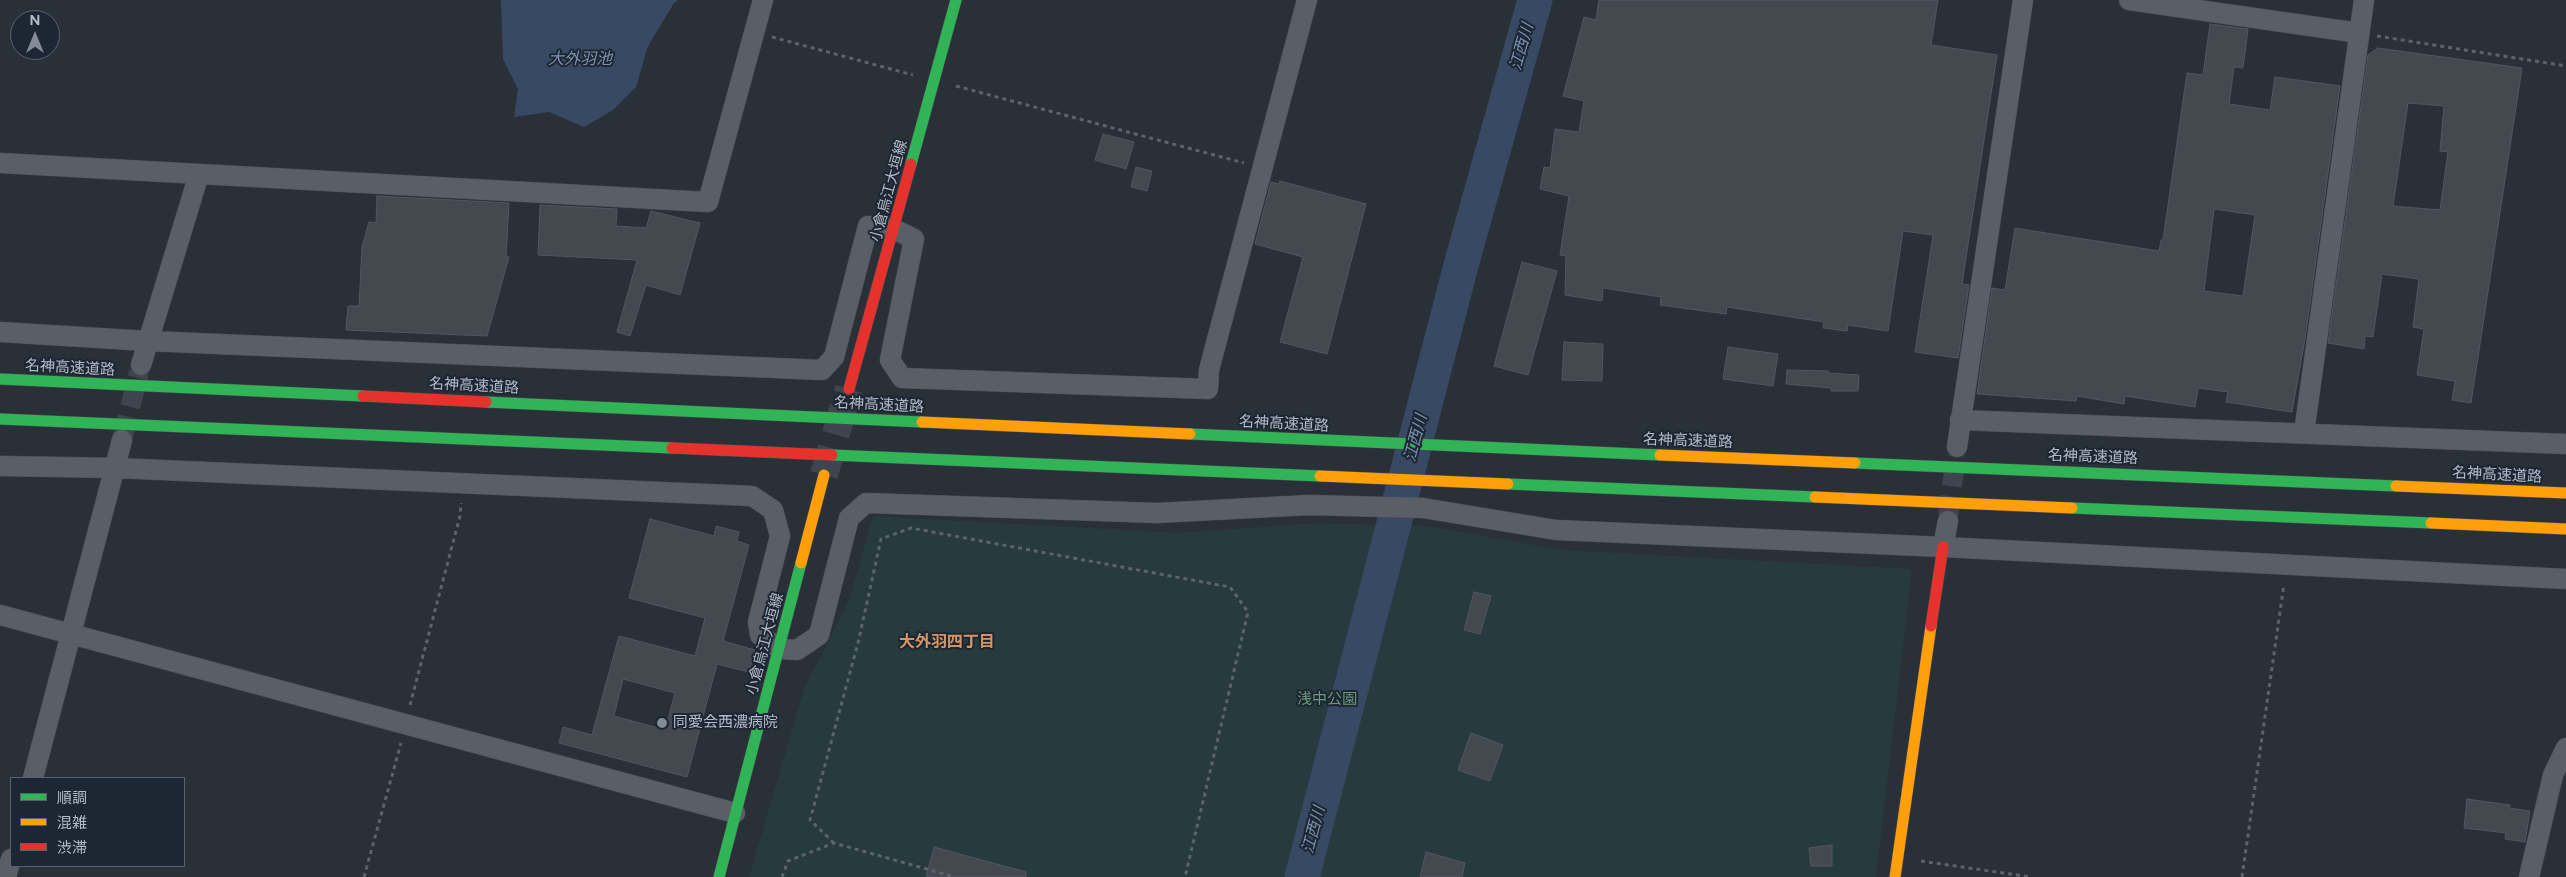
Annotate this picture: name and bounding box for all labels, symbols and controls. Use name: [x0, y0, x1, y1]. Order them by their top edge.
north arrow: [10, 10, 60, 60]
text: N: [30, 12, 40, 29]
water label: 江西川: [1506, 21, 1538, 73]
water label: 大外羽池: [548, 49, 612, 69]
street label: 小倉烏江大垣線: [867, 138, 911, 244]
street label: 名神高速道路: [25, 357, 115, 379]
street label: 名神高速道路: [429, 375, 519, 397]
street label: 名神高速道路: [834, 394, 924, 416]
water label: 江西川: [1401, 412, 1431, 464]
street label: 名神高速道路: [1239, 413, 1329, 435]
street label: 名神高速道路: [1643, 430, 1733, 452]
street label: 名神高速道路: [2048, 446, 2138, 468]
street label: 名神高速道路: [2452, 464, 2542, 486]
street label: 小倉烏江大垣線: [743, 591, 787, 697]
district label: 大外羽四丁目: [899, 632, 995, 652]
park label: 浅中公園: [1297, 691, 1357, 709]
place label: 同愛会西濃病院: [673, 714, 778, 732]
marker: 同愛会西濃病院: [655, 716, 669, 730]
legend: [10, 777, 185, 867]
text: 順調: [57, 789, 87, 807]
water label: 江西川: [1299, 804, 1329, 856]
text: 混雑: [57, 814, 87, 832]
text: 渋滞: [57, 839, 87, 857]

